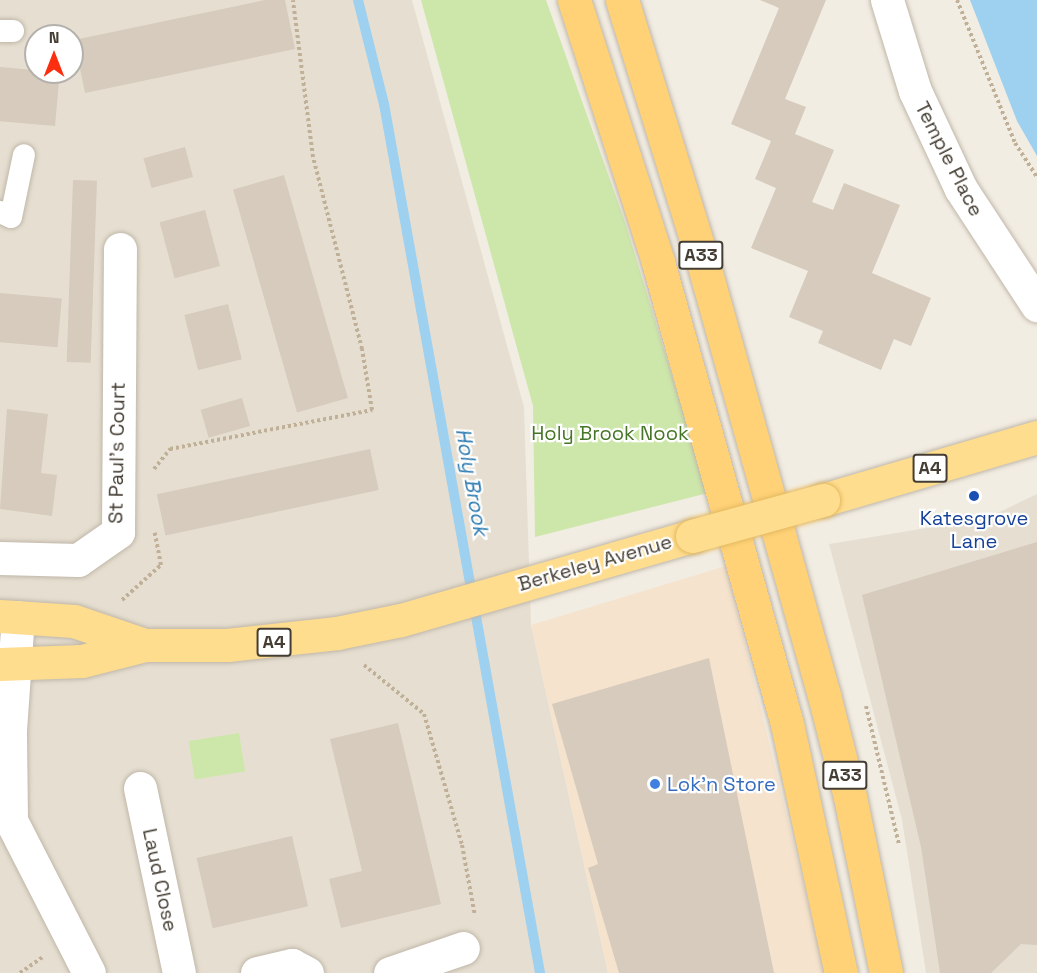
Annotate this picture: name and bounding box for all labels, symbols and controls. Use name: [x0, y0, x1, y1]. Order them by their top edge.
north arrow: [24, 24, 84, 84]
text: N: [49, 27, 59, 48]
street label: Temple Place: [910, 98, 988, 220]
road number: A33: [677, 240, 725, 270]
street label: St Paul's Court: [104, 382, 130, 524]
park label: Holy Brook Nook: [531, 421, 689, 445]
water label: Holy Brook: [450, 426, 494, 538]
road number: A4: [912, 453, 948, 483]
marker: Katesgrove Lane: [967, 489, 981, 503]
place label: Katesgrove Lane: [920, 506, 1028, 553]
street label: Berkeley Avenue: [515, 529, 675, 597]
road number: A4: [256, 627, 292, 657]
road number: A33: [821, 760, 869, 790]
place label: Lok'n Store: [667, 772, 776, 796]
marker: Lok'n Store: [648, 777, 662, 791]
street label: Laud Close: [137, 826, 183, 934]

